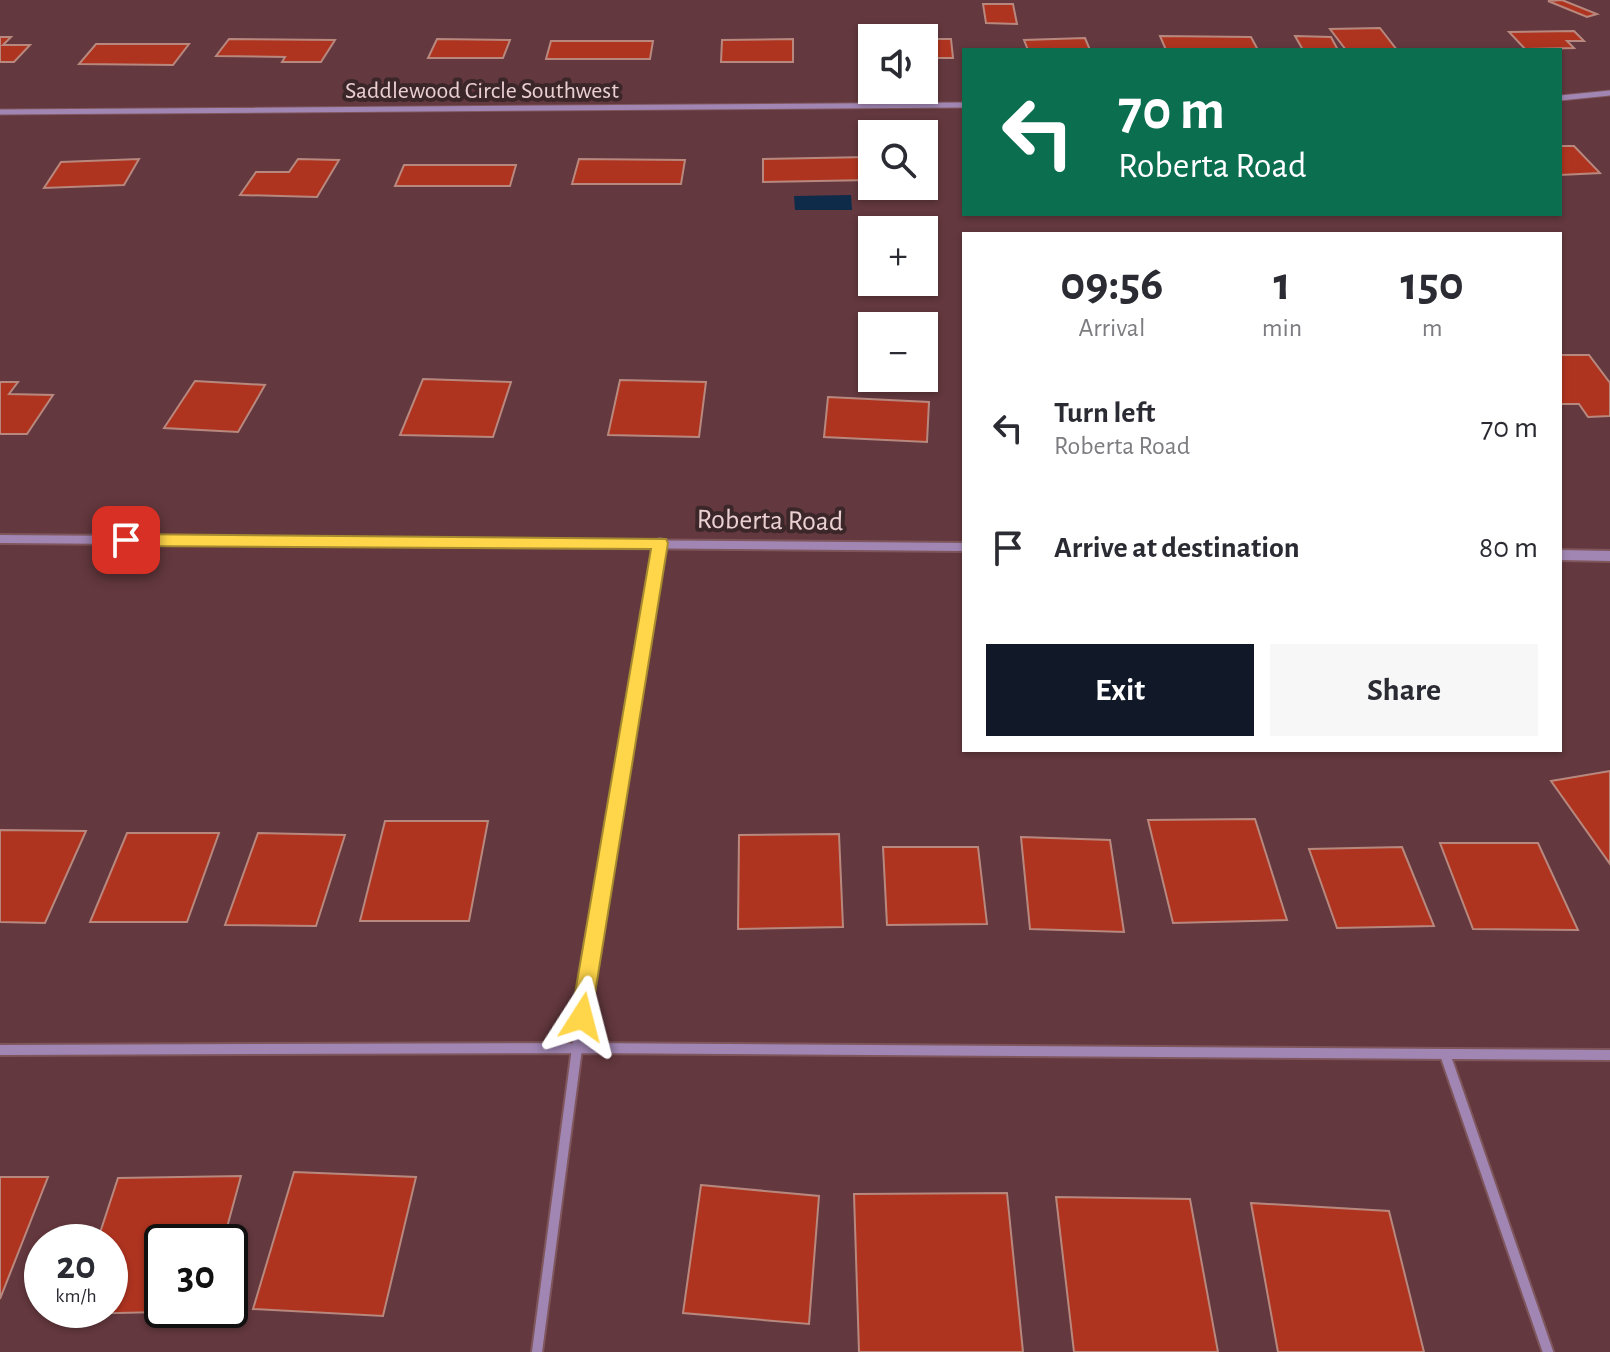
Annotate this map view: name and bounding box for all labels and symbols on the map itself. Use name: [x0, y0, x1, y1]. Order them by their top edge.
street label: Saddlewood Circle Southwest: [345, 79, 619, 103]
pin: [92, 506, 160, 574]
street label: Roberta Road: [696, 506, 844, 536]
position arrow: [540, 975, 624, 1059]
speed limit sign: 30: [144, 1224, 248, 1328]

